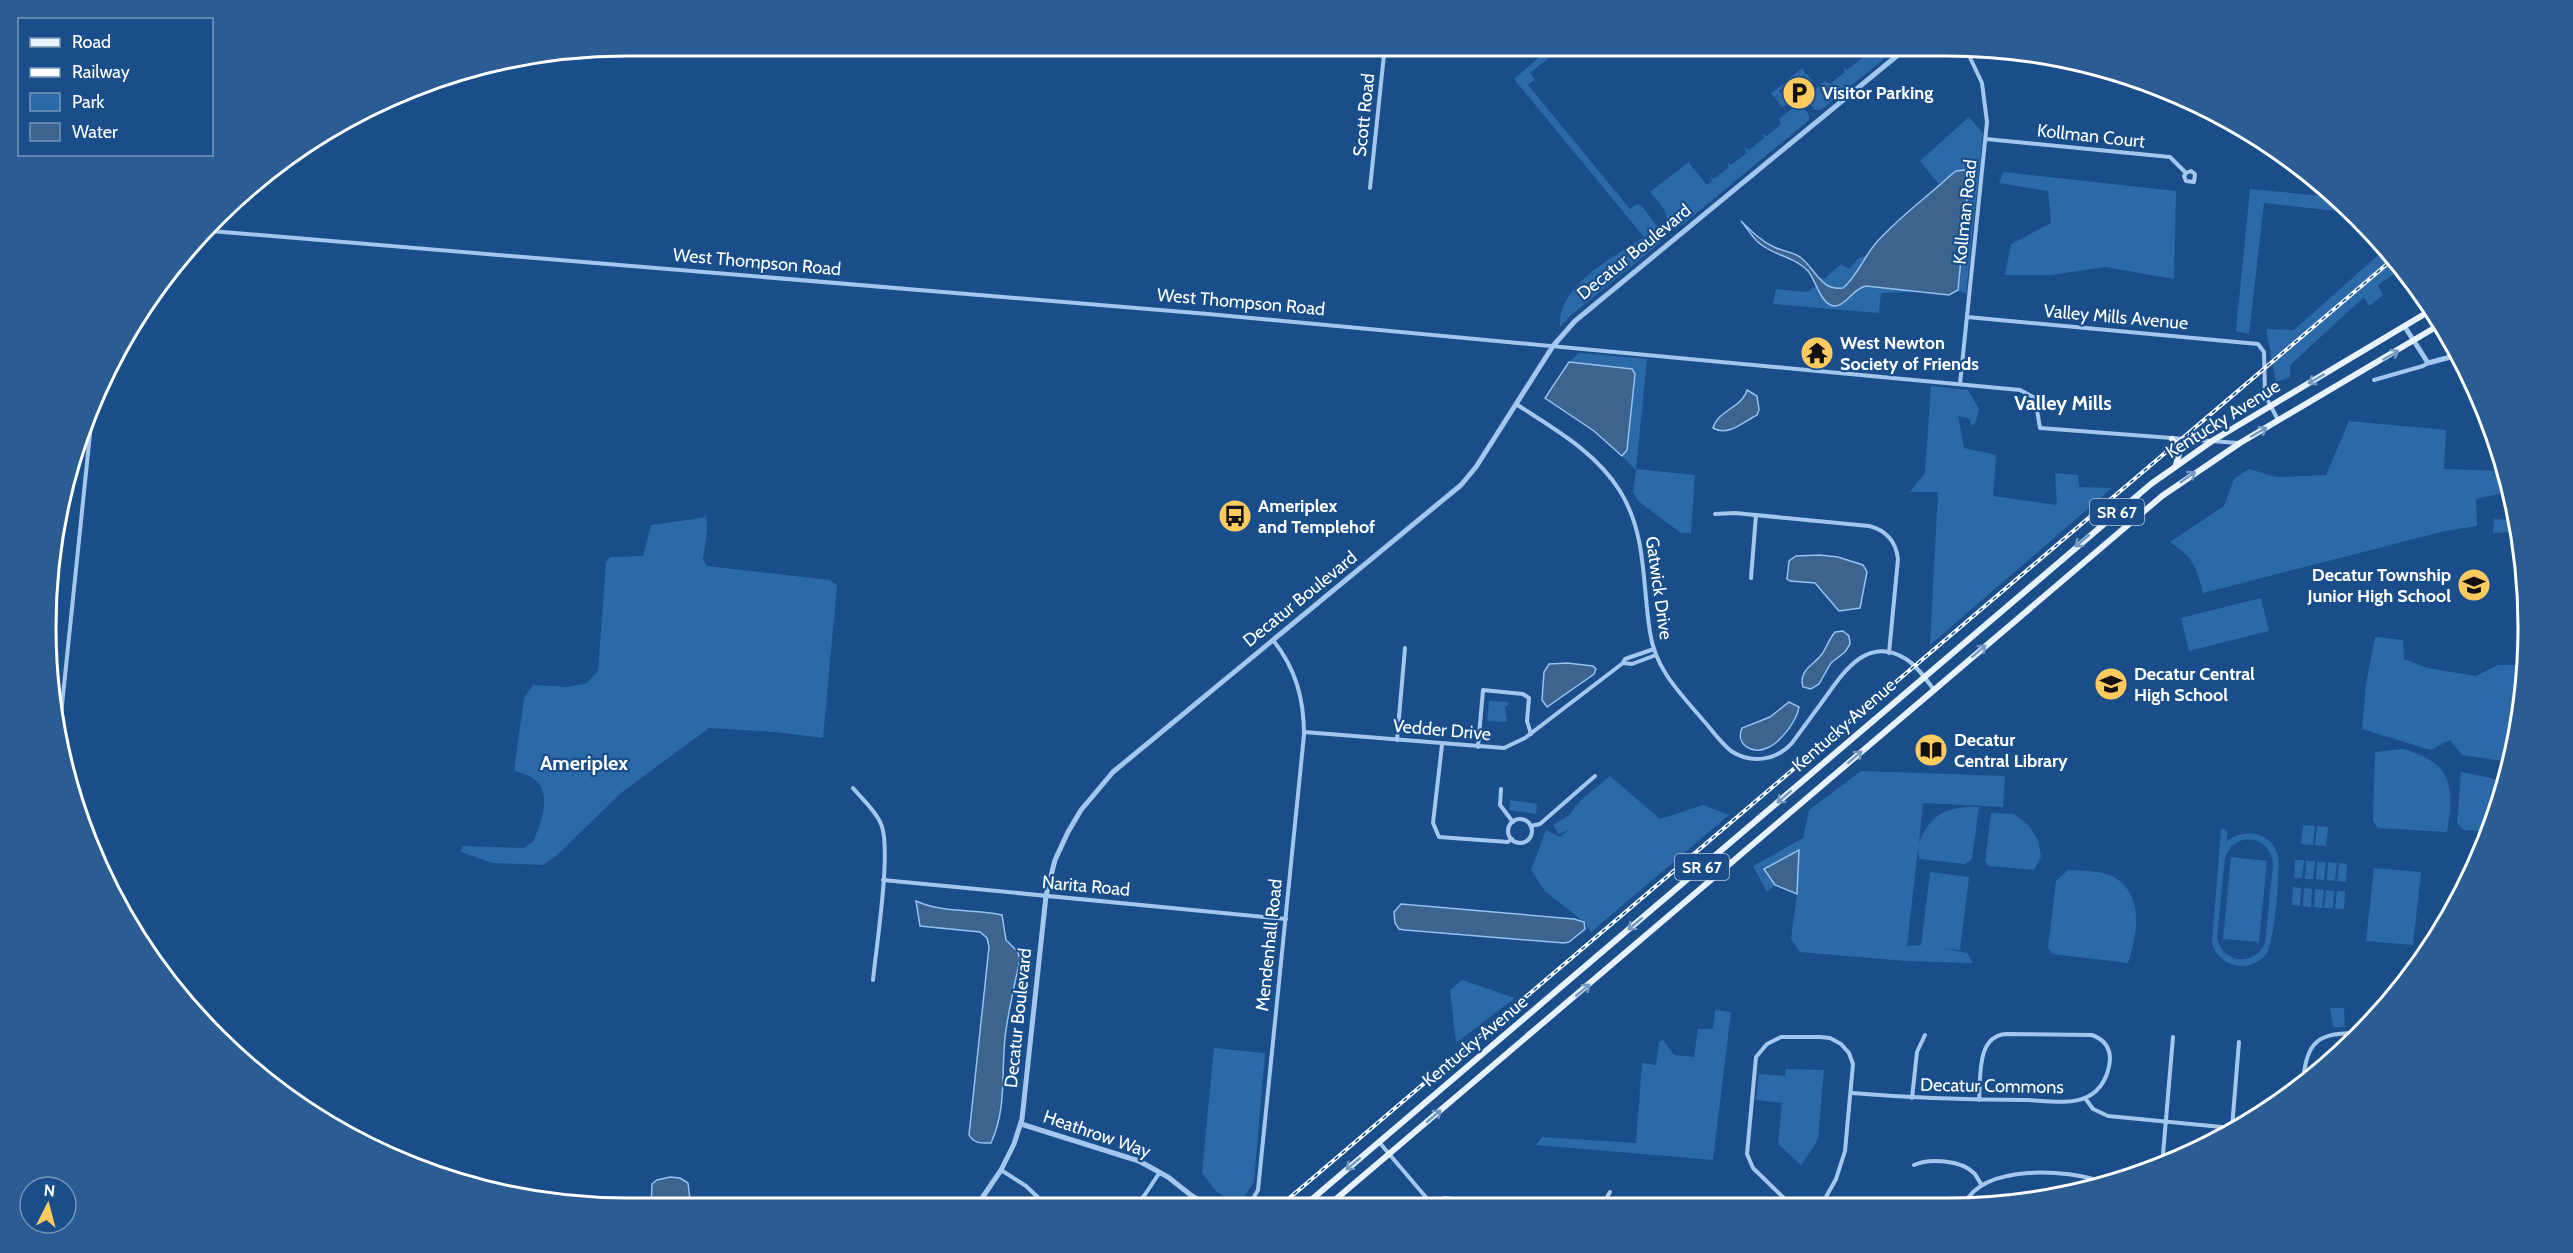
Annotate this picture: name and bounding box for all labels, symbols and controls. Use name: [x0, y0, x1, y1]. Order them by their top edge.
legend: [18, 18, 213, 156]
text: Road: [72, 31, 111, 53]
text: Railway: [72, 61, 130, 83]
street label: Scott Road: [1349, 72, 1379, 158]
parking icon: Visitor Parking: [1781, 75, 1817, 111]
place label: Visitor Parking: [1822, 82, 1933, 104]
text: Park: [72, 91, 105, 113]
street label: Kollman Court: [2036, 119, 2146, 153]
text: Water: [72, 121, 118, 143]
street label: Kollman Road: [1949, 158, 1981, 266]
street label: Decatur Boulevard: [1573, 199, 1695, 305]
street label: West Thompson Road: [672, 244, 842, 280]
street label: West Thompson Road: [1156, 284, 1326, 320]
street label: Valley Mills Avenue: [2043, 300, 2189, 334]
place label: West Newton Society of Friends: [1840, 332, 1979, 375]
temple icon: West Newton Society of Friends: [1799, 335, 1835, 371]
one-way arrow: [2382, 349, 2399, 361]
one-way arrow: [2307, 374, 2324, 386]
street label: Kentucky Avenue: [2162, 375, 2284, 463]
district label: Valley Mills: [2014, 391, 2112, 415]
one-way arrow: [2250, 425, 2267, 437]
one-way arrow: [2179, 471, 2195, 483]
place label: Ameriplex and Templehof: [1258, 495, 1375, 538]
bus stop icon: Ameriplex and Templehof: [1217, 498, 1253, 534]
road number: SR 67: [2090, 499, 2144, 525]
one-way arrow: [2075, 534, 2090, 548]
street label: Gatwick Drive: [1641, 535, 1677, 641]
street label: Decatur Boulevard: [1239, 546, 1361, 652]
place label: Decatur Township Junior High School: [2307, 564, 2451, 607]
school or university icon: Decatur Township Junior High School: [2456, 567, 2492, 603]
one-way arrow: [1971, 645, 1987, 658]
place label: Decatur Central High School: [2134, 663, 2255, 706]
school or university icon: Decatur Central High School: [2093, 666, 2129, 702]
street label: Kentucky Avenue: [1787, 674, 1901, 776]
street label: Vedder Drive: [1392, 715, 1492, 745]
place label: Decatur Central Library: [1954, 729, 2068, 772]
library icon: Decatur Central Library: [1913, 732, 1949, 768]
one-way arrow: [1847, 750, 1862, 764]
district label: Ameriplex: [540, 751, 628, 775]
one-way arrow: [1777, 790, 1792, 804]
road number: SR 67: [1675, 854, 1729, 880]
street label: Narita Road: [1041, 871, 1131, 901]
street label: Mendenhall Road: [1251, 878, 1287, 1012]
one-way arrow: [1627, 917, 1643, 930]
street label: Decatur Boulevard: [1000, 947, 1036, 1089]
one-way arrow: [1575, 983, 1590, 997]
street label: Kentucky Avenue: [1418, 991, 1532, 1091]
street label: Decatur Commons: [1920, 1074, 2064, 1098]
street label: Heathrow Way: [1040, 1105, 1154, 1163]
one-way arrow: [1426, 1109, 1441, 1123]
one-way arrow: [1345, 1158, 1361, 1171]
north arrow: [18, 1175, 78, 1235]
text: N: [43, 1181, 56, 1201]

